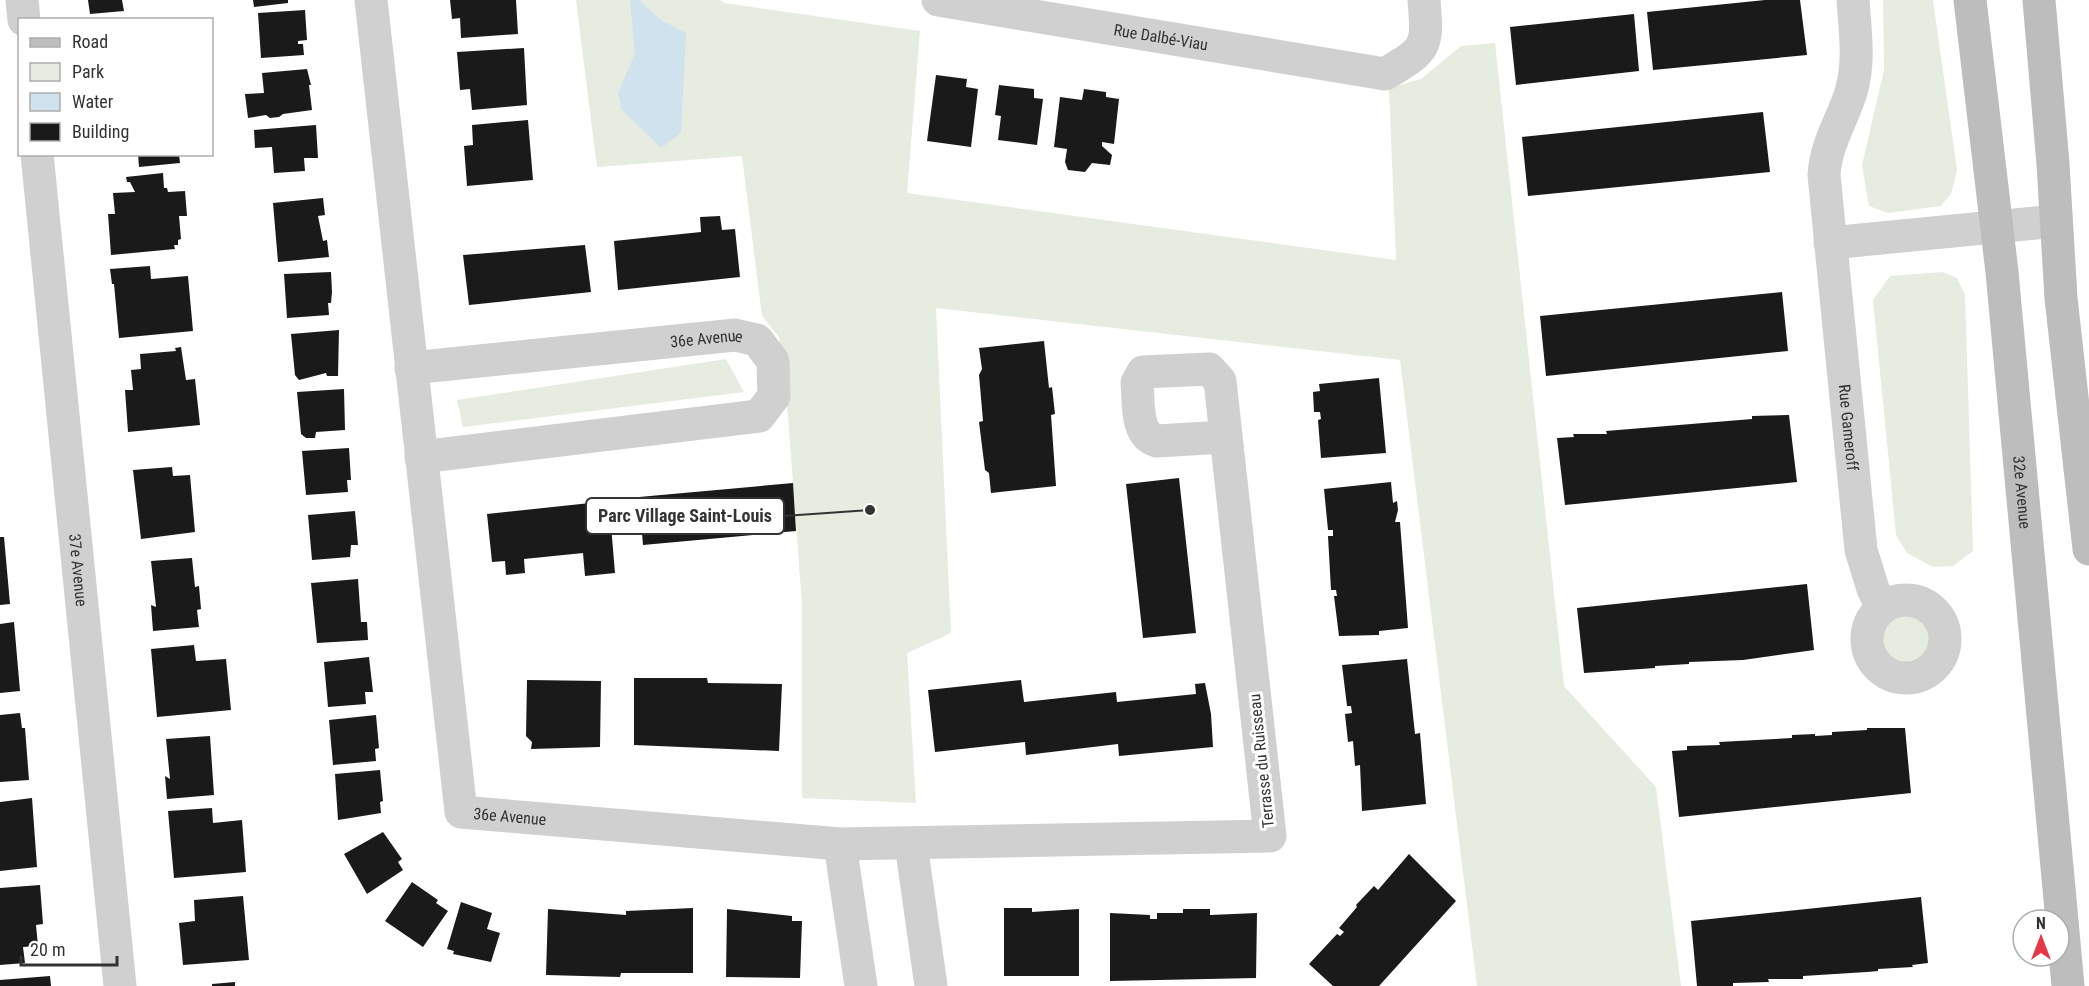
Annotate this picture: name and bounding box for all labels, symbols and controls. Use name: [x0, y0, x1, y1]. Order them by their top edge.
legend: [18, 18, 213, 156]
street label: Rue Dalbé-Viau: [1112, 20, 1209, 55]
text: Road: [72, 31, 108, 52]
text: Park: [72, 61, 104, 82]
text: Water: [72, 91, 114, 112]
text: Building: [72, 121, 129, 142]
street label: 36e Avenue: [669, 326, 745, 352]
street label: Rue Gameroff: [1835, 383, 1862, 472]
street label: 32e Avenue: [2009, 455, 2035, 529]
callout: Parc Village Saint-Louis: [586, 498, 784, 534]
text: Parc Village Saint-Louis: [598, 505, 772, 526]
street label: 37e Avenue: [65, 533, 91, 607]
street label: Terrasse du Ruisseau: [1245, 693, 1278, 829]
street label: 36e Avenue: [473, 804, 547, 829]
north arrow: [2011, 908, 2071, 968]
text: N: [2036, 914, 2046, 933]
scale bar: [21, 929, 117, 967]
text: 20 m: [30, 939, 65, 960]

